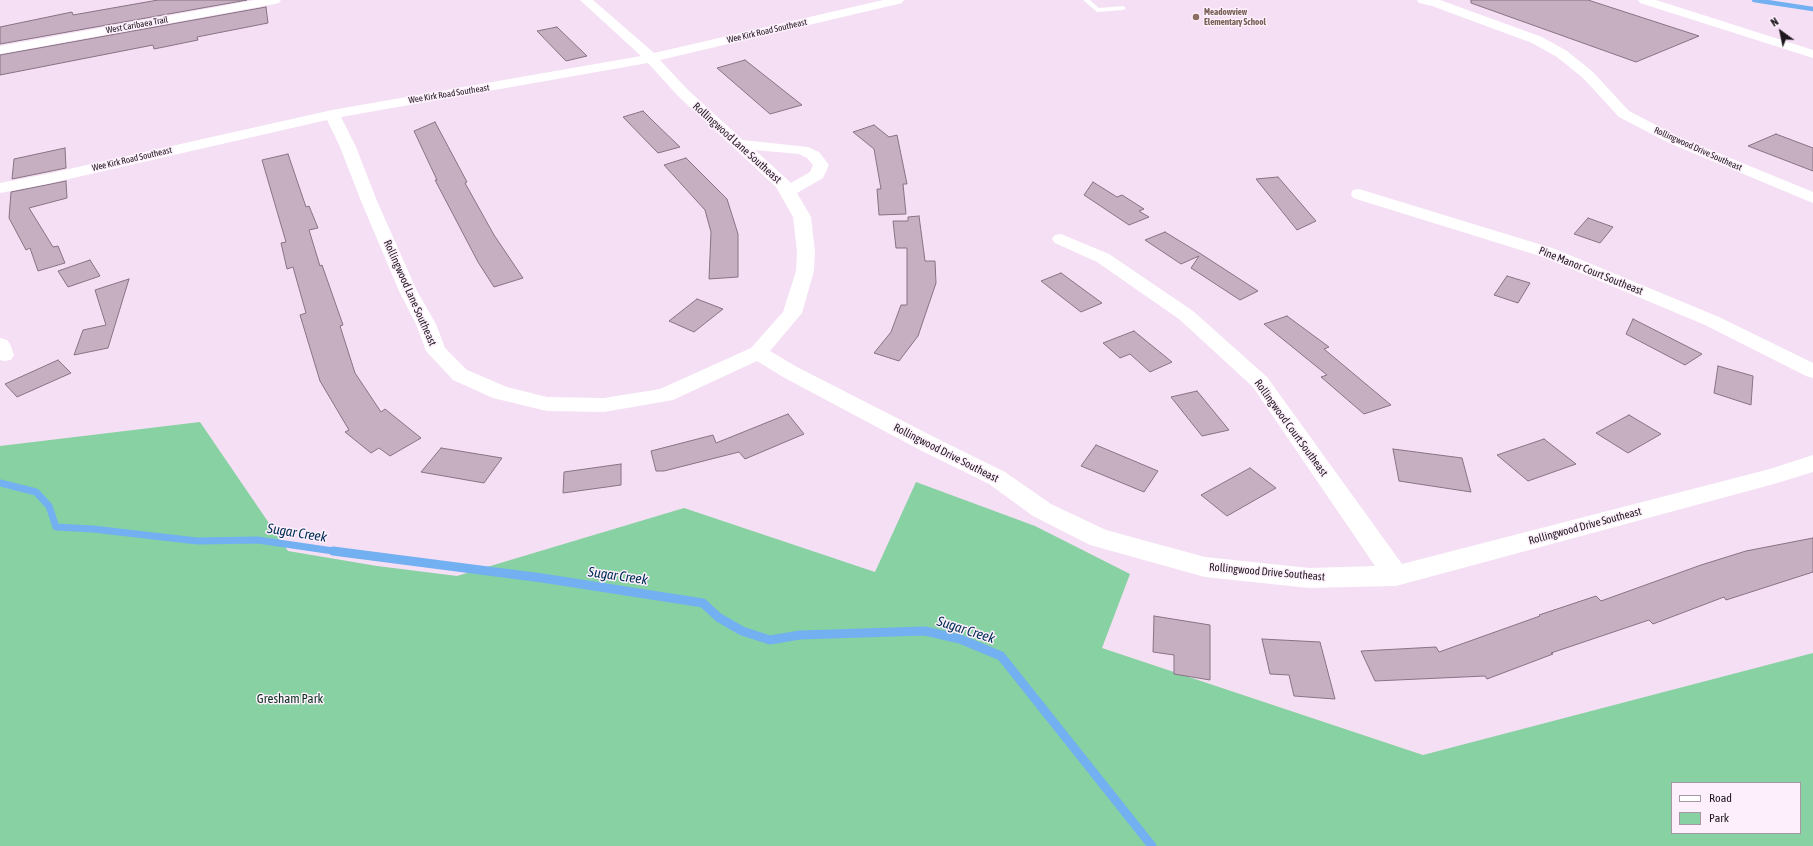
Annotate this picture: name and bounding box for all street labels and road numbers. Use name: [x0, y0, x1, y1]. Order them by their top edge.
street label: West Caribaea Trail: [105, 14, 169, 36]
street label: Wee Kirk Road Southeast: [726, 17, 808, 45]
street label: Wee Kirk Road Southeast: [408, 82, 490, 106]
street label: Rollingwood Lane Southeast: [690, 100, 784, 186]
street label: Rollingwood Drive Southeast: [1652, 125, 1744, 173]
street label: Wee Kirk Road Southeast: [91, 145, 173, 173]
street label: Rollingwood Lane Southeast: [381, 238, 439, 348]
street label: Pine Manor Court Southeast: [1537, 244, 1645, 298]
street label: Rollingwood Court Southeast: [1251, 377, 1331, 479]
street label: Rollingwood Drive Southeast: [891, 421, 1001, 485]
street label: Rollingwood Drive Southeast: [1527, 505, 1643, 547]
street label: Rollingwood Drive Southeast: [1209, 560, 1325, 584]

